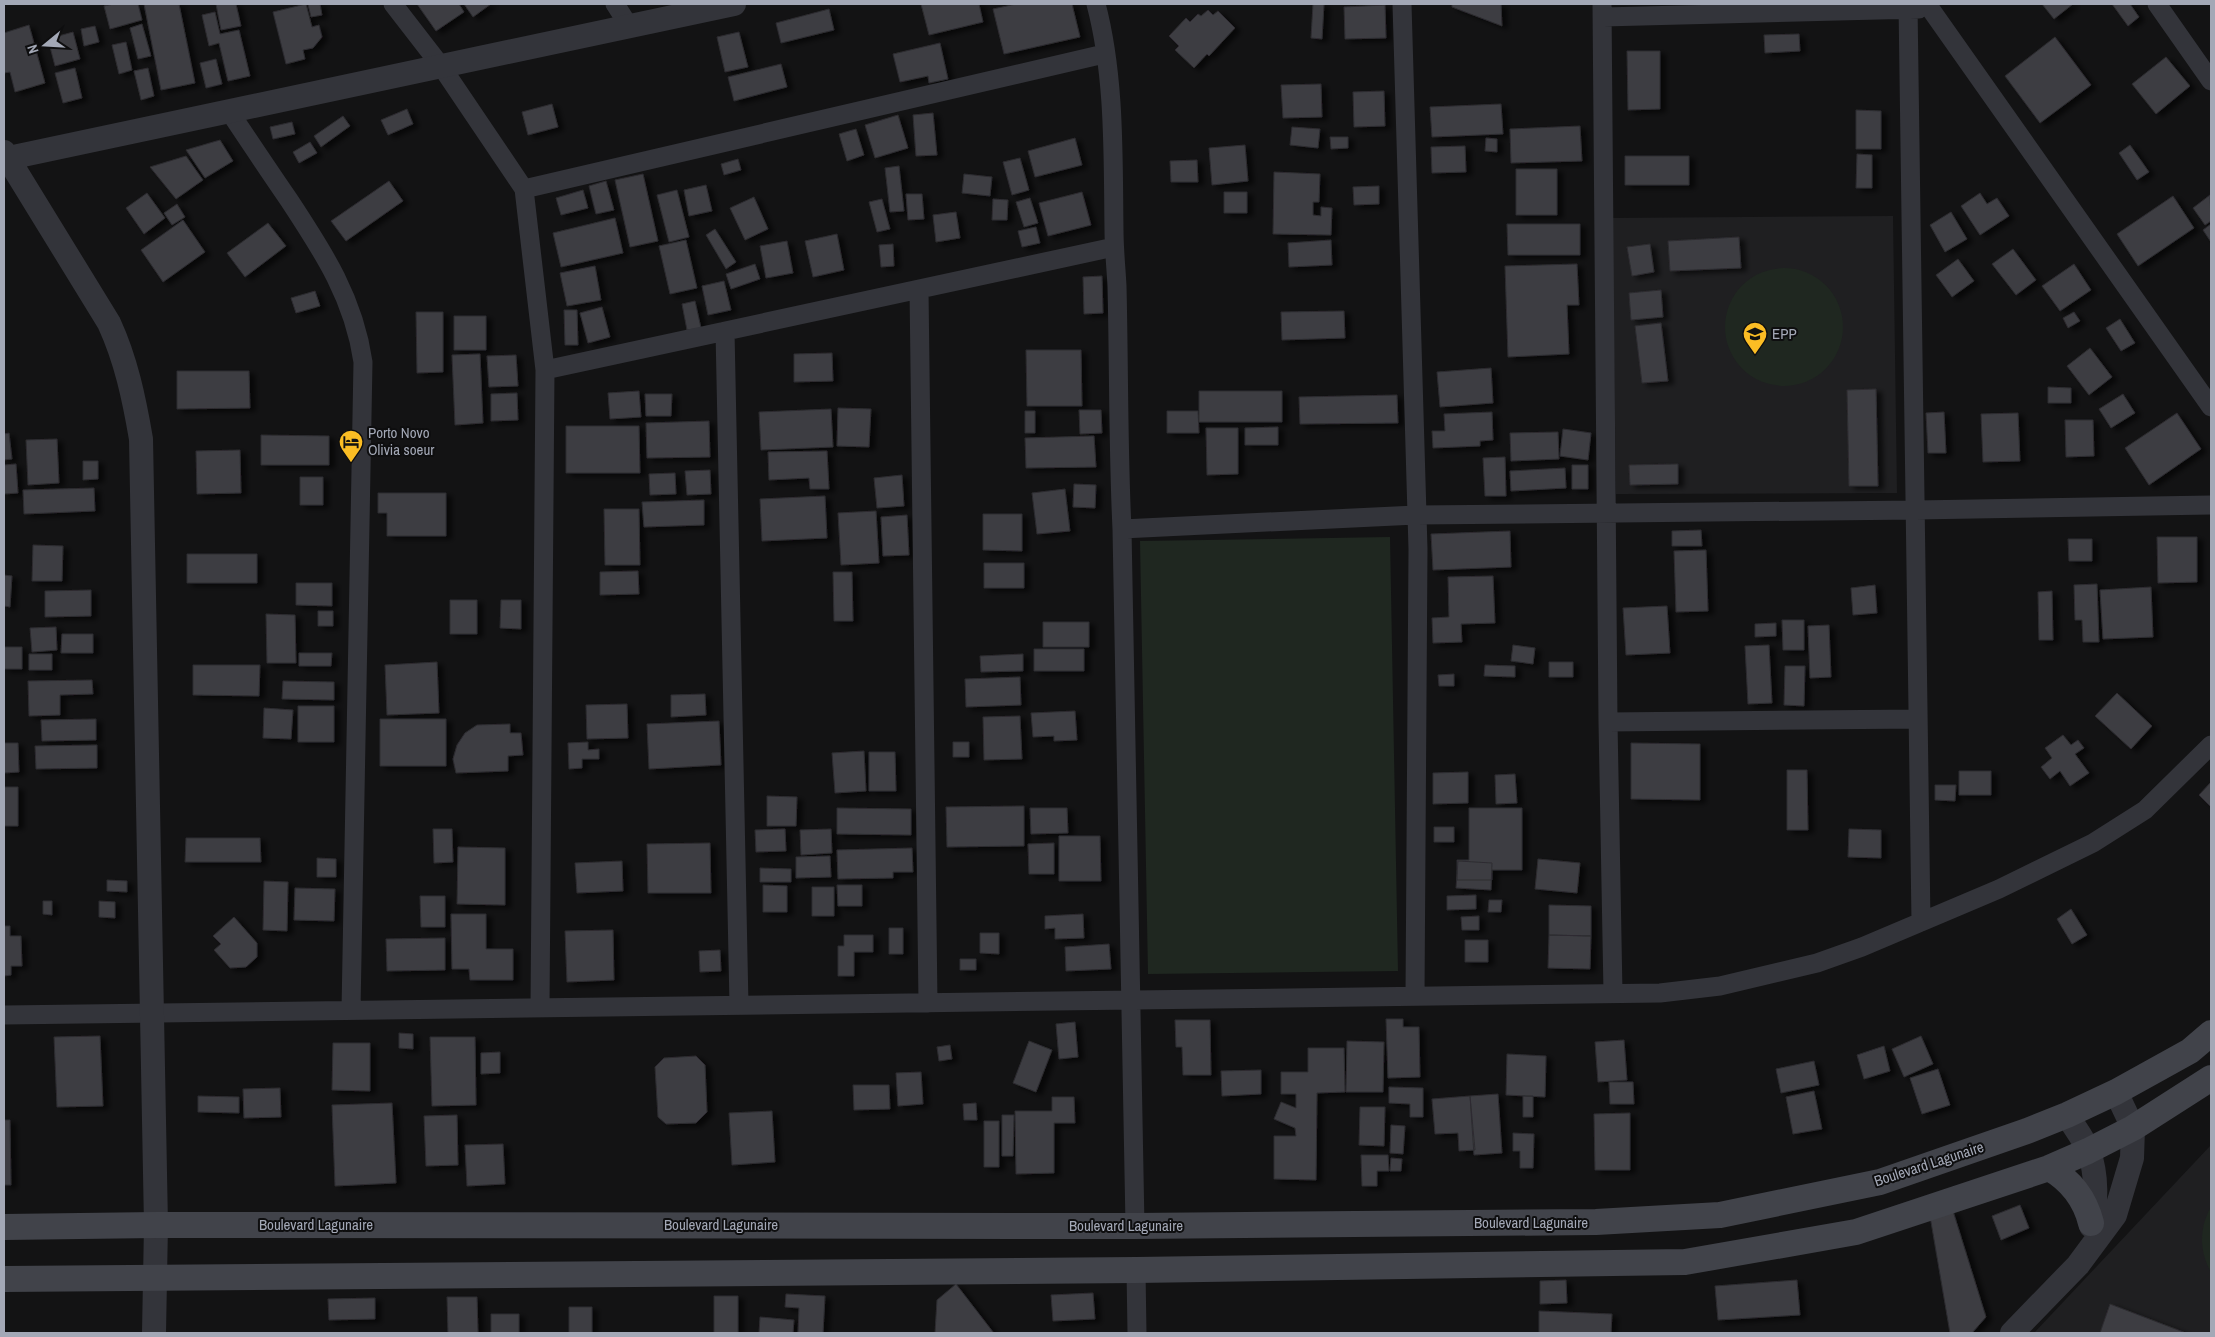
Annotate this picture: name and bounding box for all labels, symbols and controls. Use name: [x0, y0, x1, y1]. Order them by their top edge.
north arrow: [20, 20, 70, 70]
text: N: [23, 42, 42, 56]
school or university icon: EPP: [1742, 321, 1768, 355]
place label: EPP: [1772, 323, 1797, 344]
place label: Porto Novo Olivia soeur: [368, 422, 434, 460]
hotel icon: Porto Novo Olivia soeur: [338, 429, 364, 463]
street label: Boulevard Lagunaire: [1871, 1136, 1987, 1191]
street label: Boulevard Lagunaire: [1474, 1212, 1588, 1233]
street label: Boulevard Lagunaire: [259, 1214, 373, 1235]
street label: Boulevard Lagunaire: [664, 1214, 778, 1235]
street label: Boulevard Lagunaire: [1069, 1215, 1183, 1236]

